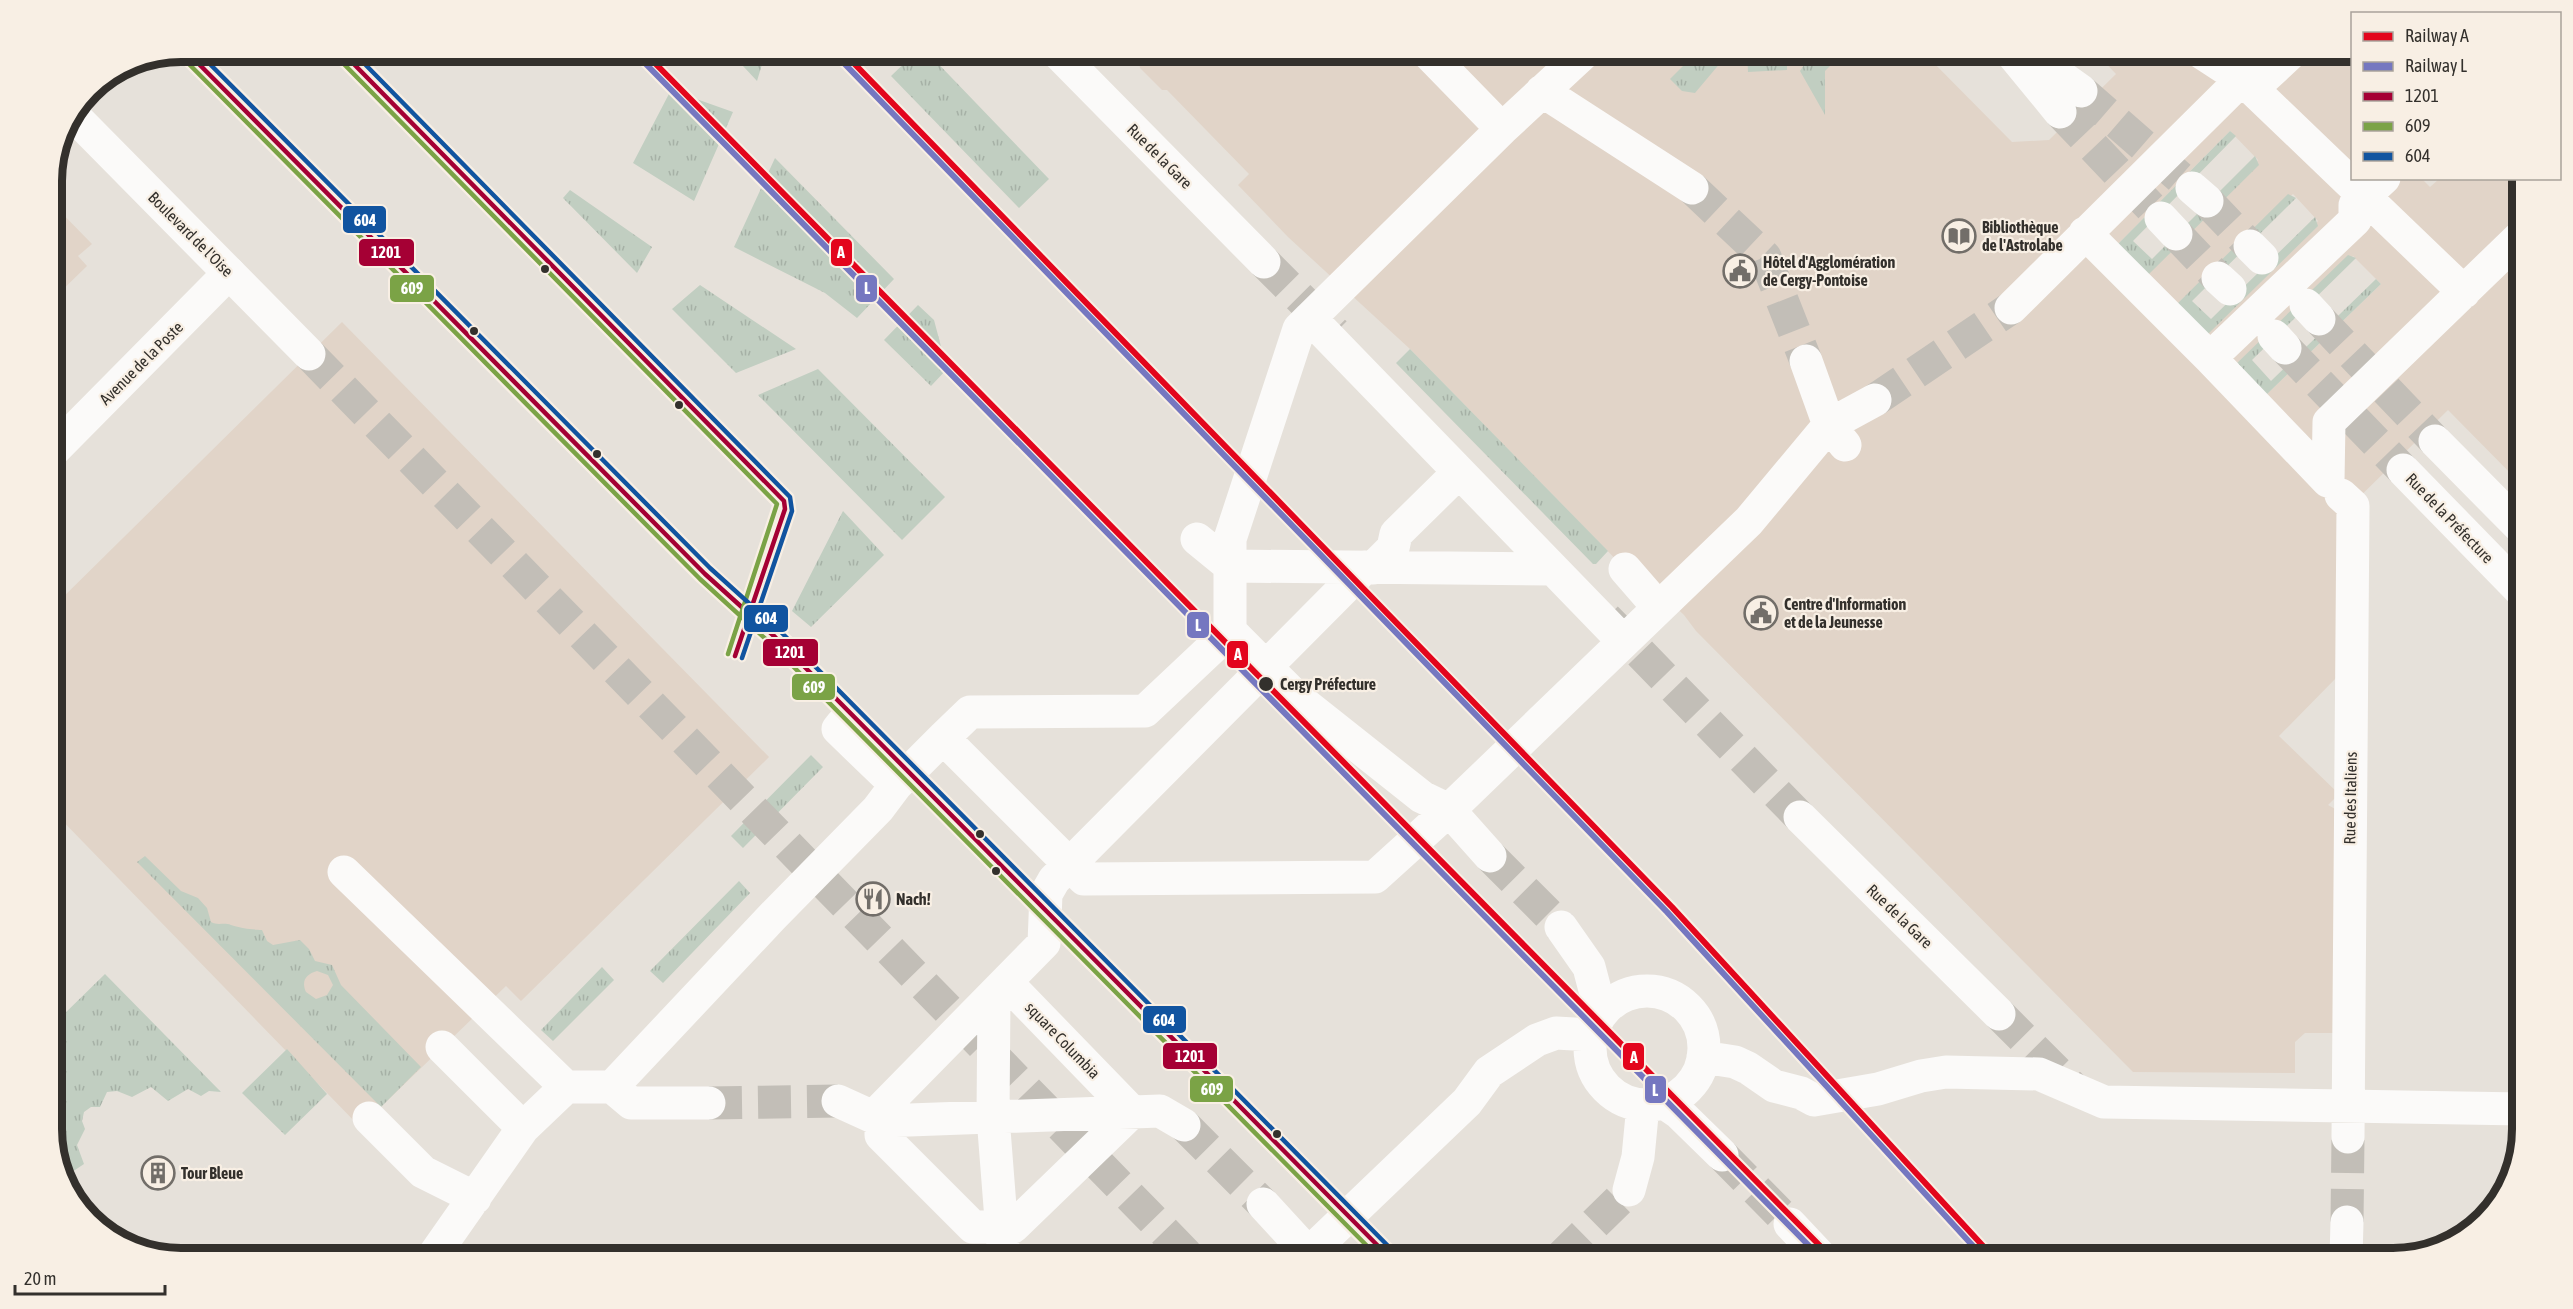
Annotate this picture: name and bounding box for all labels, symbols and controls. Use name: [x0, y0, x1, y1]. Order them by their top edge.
legend: [2351, 12, 2561, 180]
text: Railway A: [2405, 25, 2469, 46]
text: Railway L: [2405, 55, 2467, 76]
text: 1201: [2405, 85, 2439, 106]
text: 609: [2405, 115, 2430, 136]
street label: Rue de la Gare: [1124, 120, 1196, 192]
text: 604: [2405, 145, 2430, 166]
street label: Boulevard de l'Oise: [145, 188, 237, 280]
line badge: 604: [342, 205, 387, 234]
text: 604: [354, 211, 377, 229]
library icon: Bibliothèque de l'Astrolabe: [1941, 218, 1977, 254]
place label: Bibliothèque de l'Astrolabe: [1982, 218, 2063, 254]
line badge: 1201: [358, 238, 415, 267]
line badge: A: [830, 238, 853, 267]
text: 1201: [371, 243, 402, 261]
text: A: [836, 243, 845, 261]
public building icon: Hôtel d'Agglomération de Cergy-Pontoise: [1722, 253, 1758, 289]
place label: Hôtel d'Agglomération de Cergy-Pontoise: [1763, 253, 1895, 289]
unlabelled marker: [539, 263, 551, 275]
line badge: 609: [389, 274, 435, 303]
line badge: L: [855, 274, 878, 303]
text: 609: [401, 279, 424, 297]
text: L: [864, 279, 871, 297]
street label: Avenue de la Poste: [96, 318, 186, 408]
unlabelled marker: [468, 325, 480, 337]
unlabelled marker: [673, 399, 685, 411]
unlabelled marker: [591, 448, 603, 460]
street label: Rue de la Préfecture: [2403, 469, 2497, 567]
public building icon: Centre d'Information et de la Jeunesse: [1743, 595, 1779, 631]
place label: Centre d'Information et de la Jeunesse: [1784, 595, 1906, 631]
line badge: 604: [743, 604, 789, 633]
text: 604: [755, 609, 778, 627]
line badge: L: [1186, 611, 1210, 639]
text: L: [1195, 616, 1202, 634]
line badge: 1201: [762, 638, 819, 667]
line badge: A: [1226, 640, 1249, 669]
text: 1201: [775, 643, 806, 661]
text: A: [1233, 645, 1242, 663]
line badge: 609: [791, 673, 836, 701]
marker: Cergy Préfecture: [1257, 675, 1275, 693]
place label: Cergy Préfecture: [1280, 675, 1376, 693]
text: 609: [803, 678, 826, 696]
street label: Rue des Italiens: [2340, 751, 2360, 844]
unlabelled marker: [974, 828, 986, 840]
unlabelled marker: [990, 865, 1002, 877]
street label: Rue de la Gare: [1864, 880, 1936, 952]
restaurant icon: Nach!: [855, 881, 891, 917]
place label: Nach!: [896, 890, 931, 908]
street label: square Columbia: [1021, 998, 1104, 1083]
line badge: 604: [1142, 1005, 1187, 1034]
text: 604: [1153, 1011, 1176, 1029]
line badge: 1201: [1162, 1042, 1218, 1070]
line badge: A: [1622, 1042, 1645, 1071]
text: 1201: [1175, 1047, 1206, 1065]
text: A: [1629, 1048, 1638, 1066]
line badge: 609: [1189, 1075, 1234, 1103]
line badge: L: [1644, 1075, 1667, 1104]
text: 609: [1201, 1080, 1224, 1098]
text: L: [1652, 1081, 1659, 1099]
unlabelled marker: [1271, 1128, 1283, 1140]
building icon: Tour Bleue: [140, 1155, 176, 1191]
place label: Tour Bleue: [181, 1164, 243, 1182]
scale bar: [15, 1258, 165, 1296]
text: 20 m: [24, 1268, 56, 1289]

